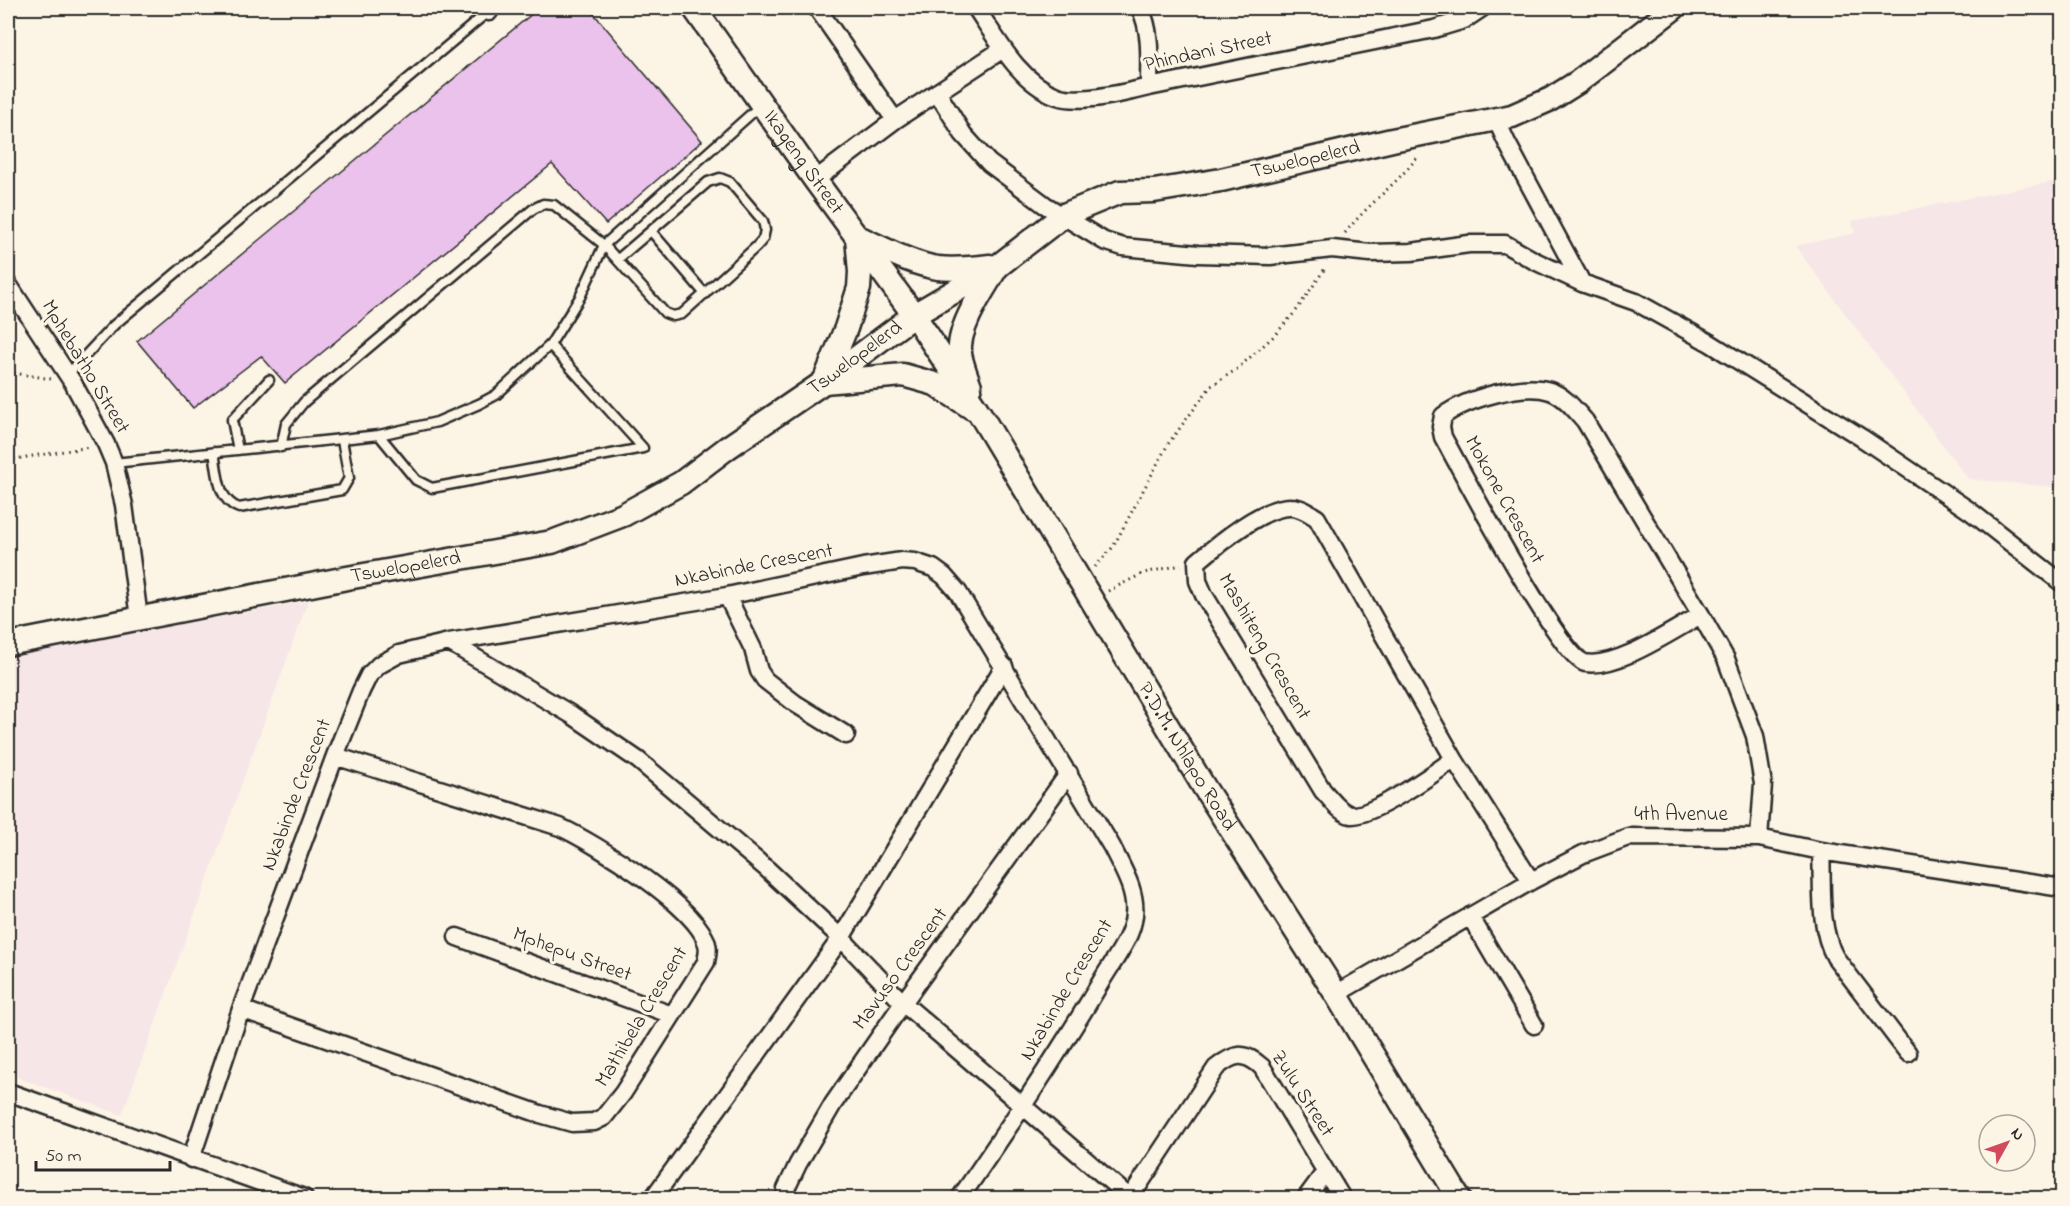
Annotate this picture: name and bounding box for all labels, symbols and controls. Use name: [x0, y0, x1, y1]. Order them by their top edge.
street label: Phindani Street: [1141, 24, 1275, 80]
street label: Ikageng Street: [755, 104, 851, 221]
street label: Tswelopelerd: [1248, 133, 1363, 188]
street label: Mphebatho Street: [33, 294, 137, 440]
street label: Tswelopelerd: [802, 313, 909, 404]
street label: Mokone Crescent: [1456, 430, 1552, 570]
street label: Nkabinde Crescent: [672, 536, 836, 596]
street label: Tswelopelerd: [348, 543, 463, 592]
street label: Mashiteng Crescent: [1208, 568, 1318, 727]
street label: P.D.M. Nhlapo Road: [1130, 677, 1244, 837]
street label: Nkabinde Crescent: [254, 715, 340, 875]
street label: 4th Avenue: [1634, 800, 1728, 830]
street label: Mavuso Crescent: [846, 901, 956, 1037]
street label: Nkabinde Crescent: [1013, 913, 1121, 1067]
street label: Mphepu Street: [508, 920, 636, 990]
street label: Mathibela Crescent: [588, 941, 696, 1093]
street label: Zulu Street: [1263, 1045, 1341, 1143]
north arrow: [1977, 1113, 2037, 1173]
text: N: [2004, 1123, 2030, 1147]
scale bar: [36, 1134, 170, 1172]
text: 50 m: [45, 1144, 82, 1170]

